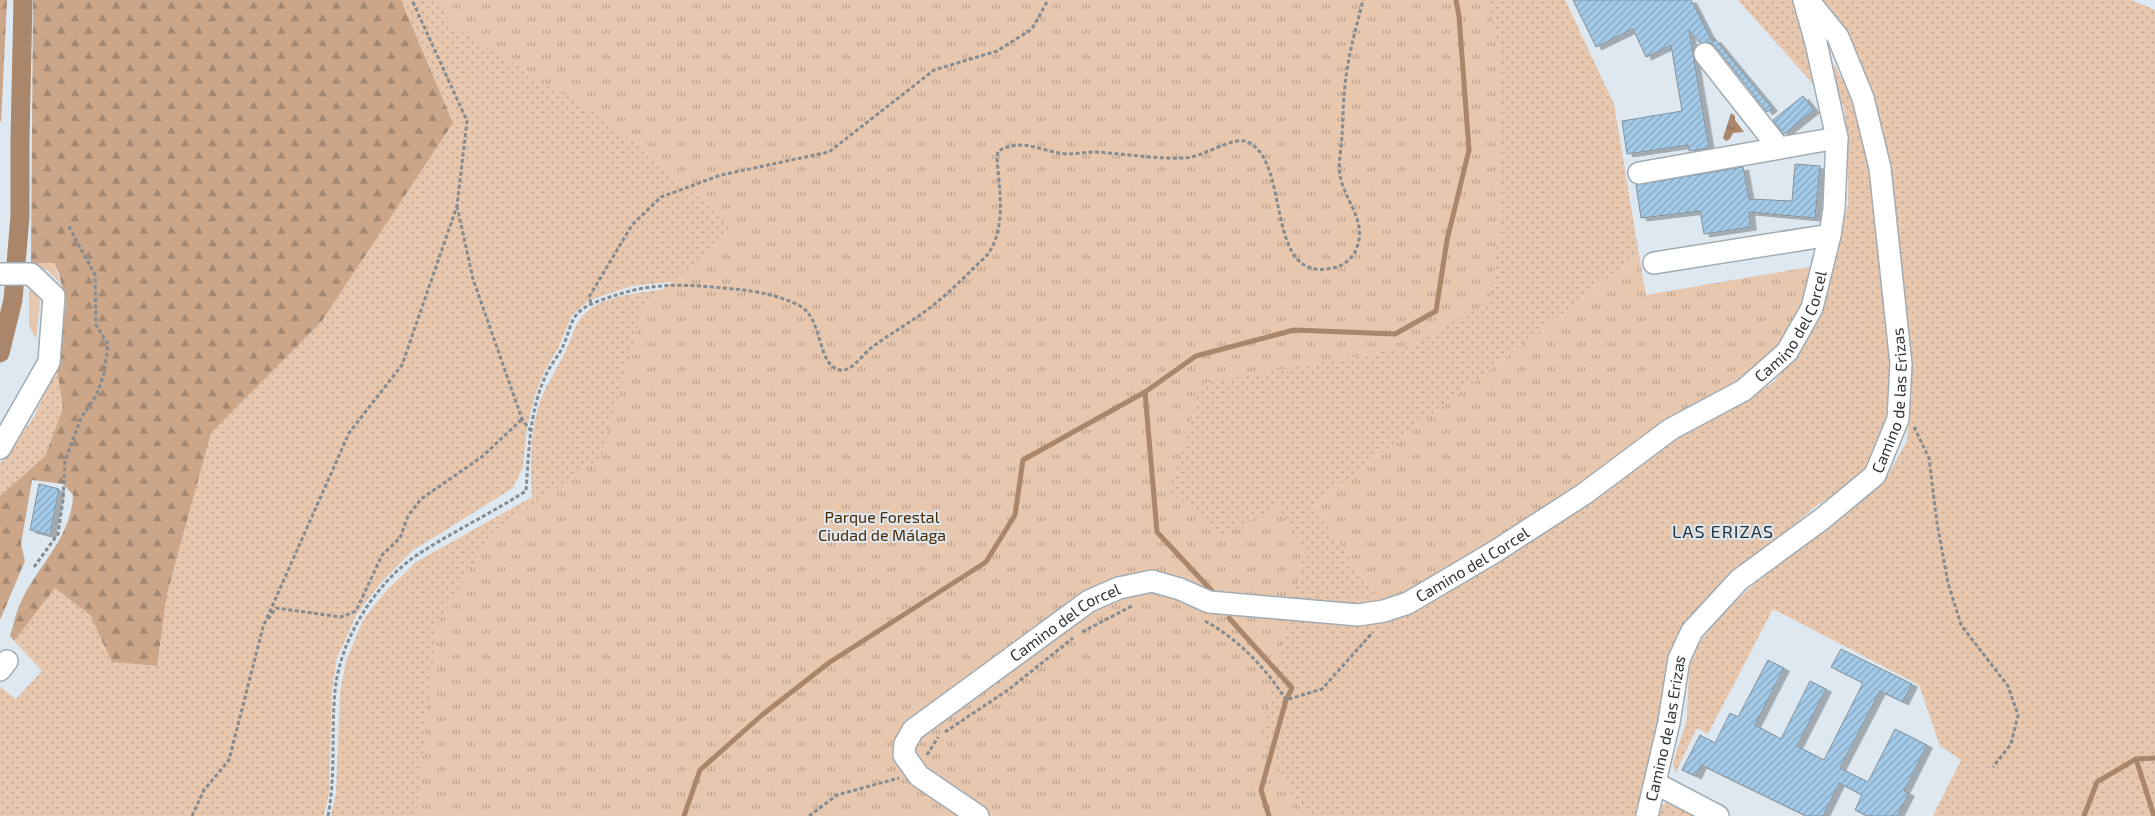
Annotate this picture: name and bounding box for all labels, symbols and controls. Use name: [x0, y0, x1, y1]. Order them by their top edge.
street label: Camino del Corcel: [1750, 268, 1830, 385]
street label: Camino de las Erizas: [1867, 327, 1910, 476]
park label: Parque Forestal Ciudad de Málaga: [818, 507, 946, 544]
district label: LAS ERIZAS: [1672, 520, 1774, 542]
street label: Camino del Corcel: [1412, 522, 1532, 605]
street label: Camino del Corcel: [1006, 579, 1123, 665]
street label: Camino de las Erizas: [1641, 651, 1689, 803]

